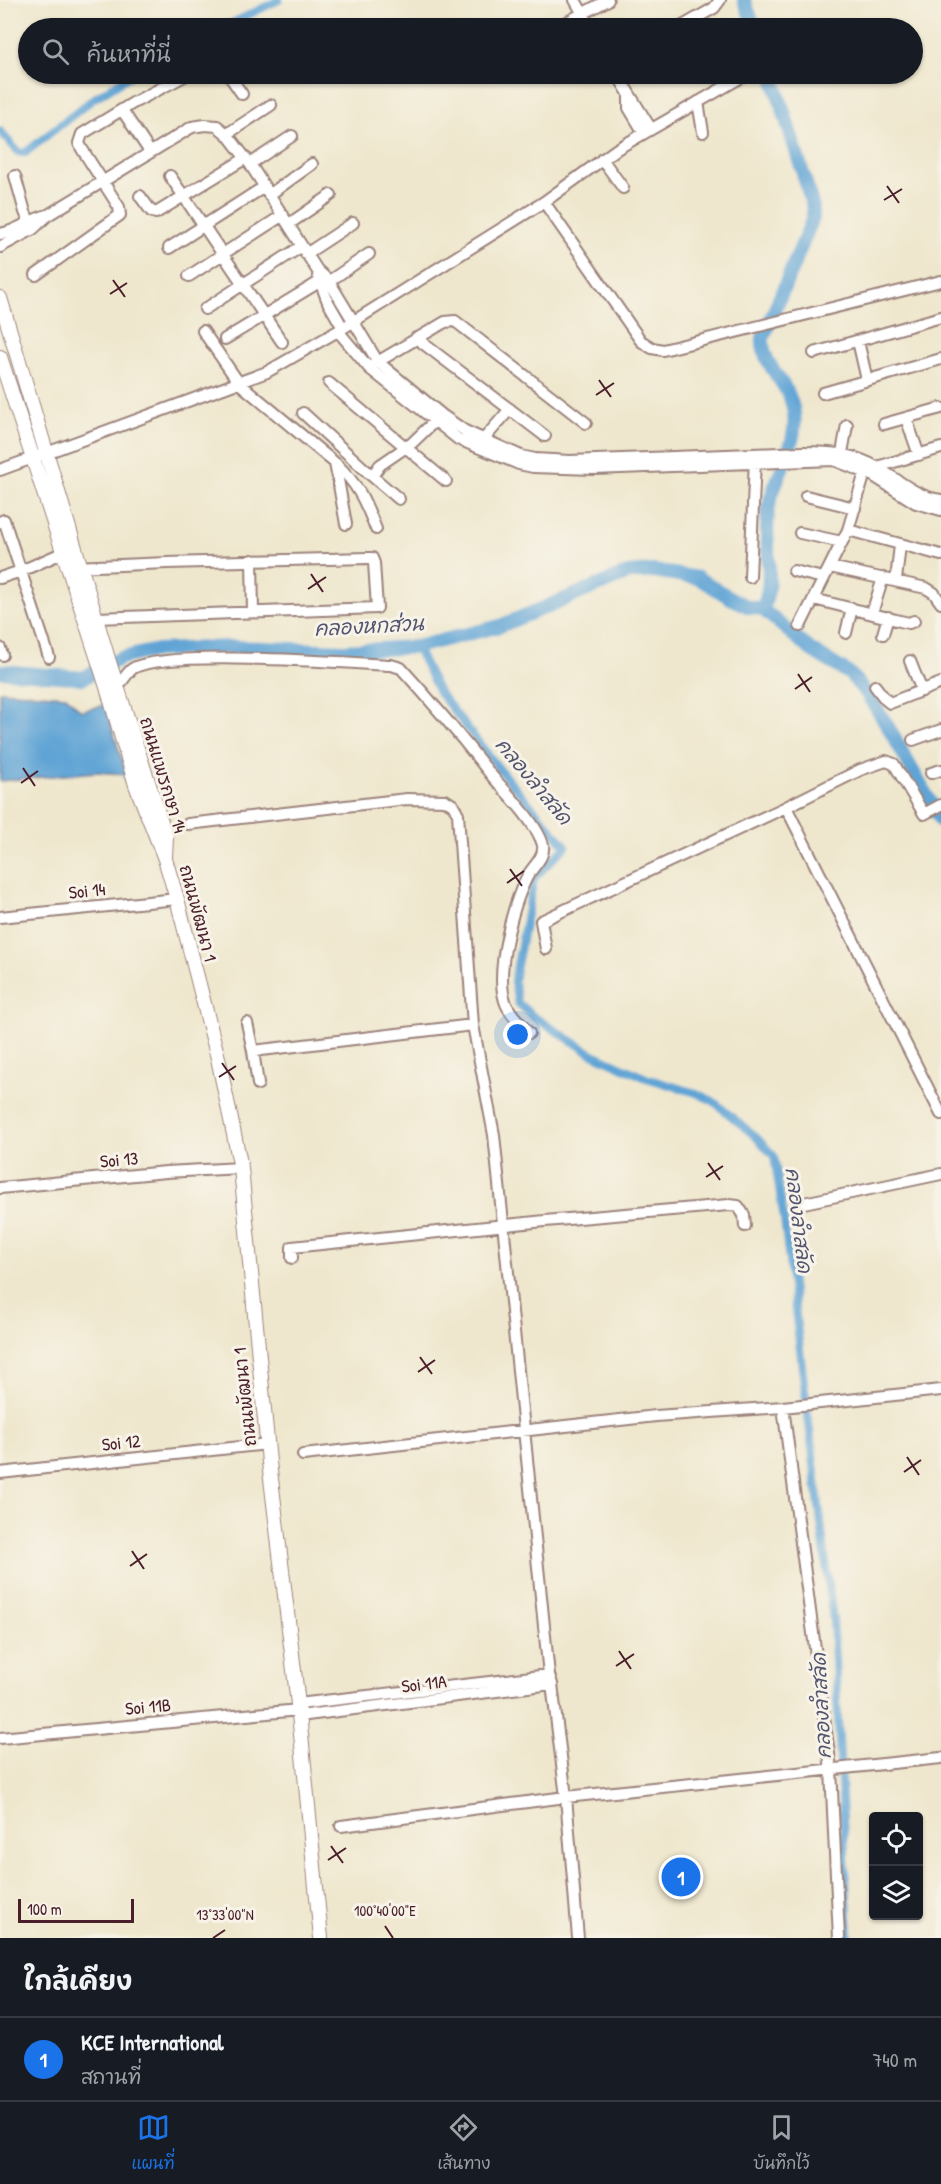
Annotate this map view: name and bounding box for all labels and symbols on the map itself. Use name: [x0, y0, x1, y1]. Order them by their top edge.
water label: คลองหกส่วน: [314, 609, 426, 642]
street label: ถนนแพรกษา 14: [134, 714, 193, 836]
water label: คลองลำสลัด: [490, 731, 580, 831]
street label: ถนนพัฒนา 1: [174, 862, 223, 964]
street label: Soi 14: [67, 876, 107, 905]
your location: [503, 1020, 532, 1049]
street label: Soi 13: [99, 1145, 139, 1174]
water label: คลองลำสลัด: [780, 1166, 819, 1275]
street label: ถนนพัฒนา 1: [227, 1346, 262, 1448]
street label: Soi 12: [100, 1428, 142, 1457]
water label: คลองลำสลัด: [804, 1651, 837, 1760]
street label: Soi 11A: [400, 1668, 448, 1699]
street label: Soi 11B: [124, 1692, 172, 1721]
pin: 1: [662, 1854, 700, 1900]
scale bar: [18, 1896, 134, 1924]
text: 100°40'00"E: [354, 1900, 416, 1921]
text: 13°33'00"N: [196, 1904, 254, 1925]

